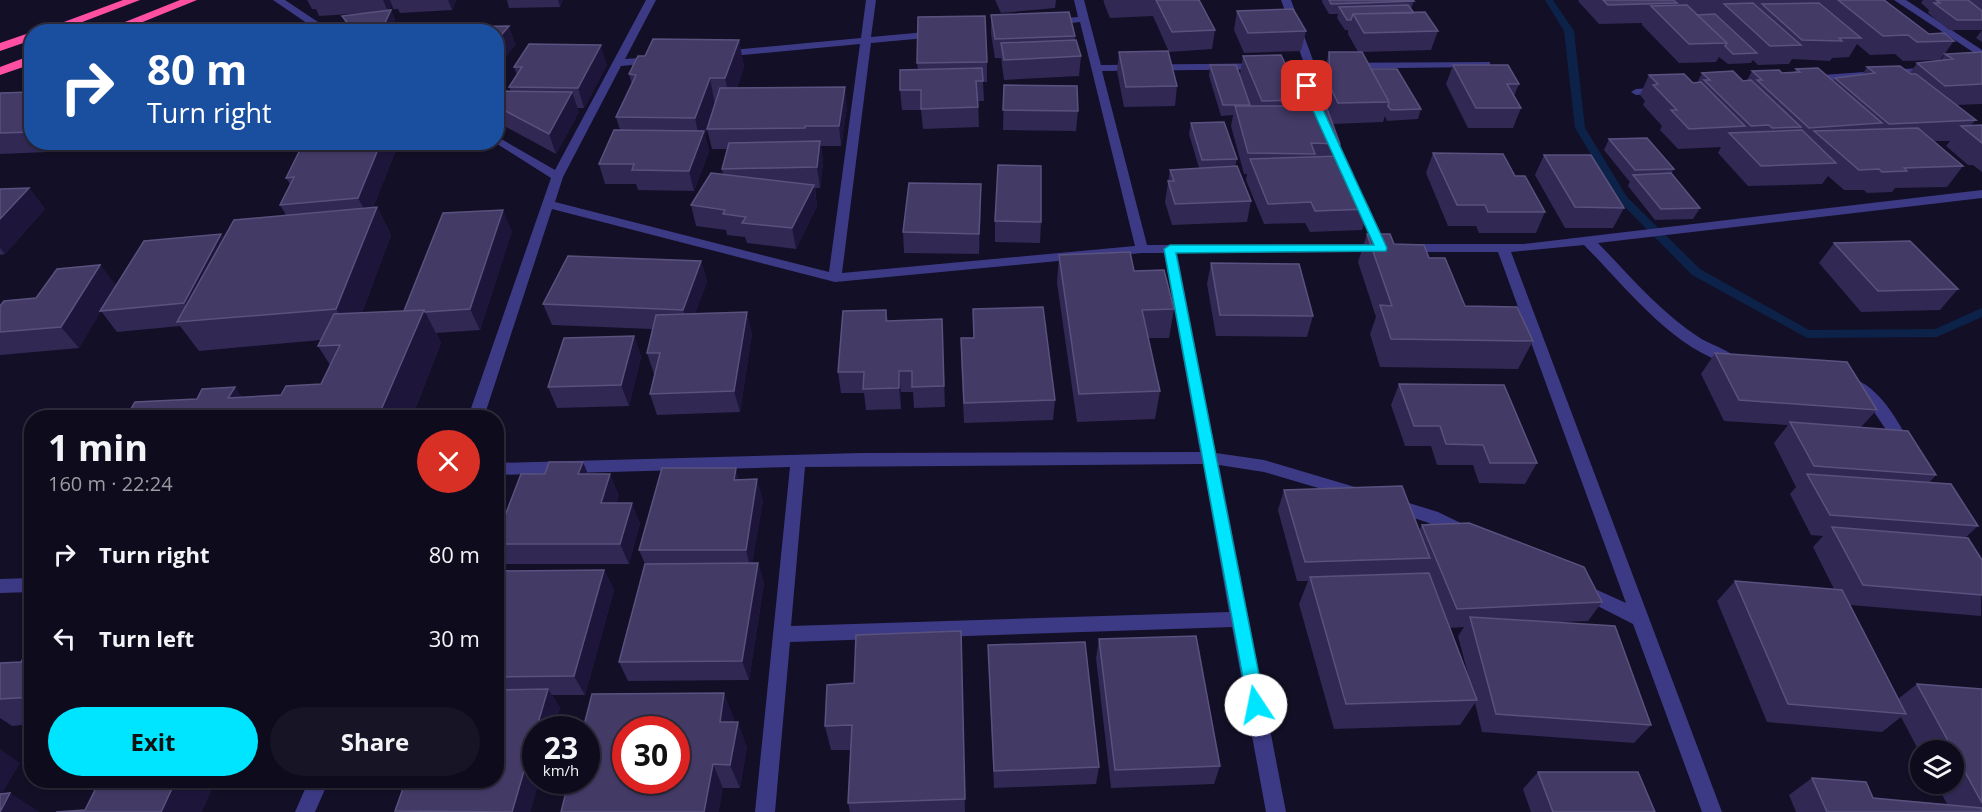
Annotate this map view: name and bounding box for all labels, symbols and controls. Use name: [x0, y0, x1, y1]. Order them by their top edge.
text: 80 m: [147, 40, 247, 97]
icon: right: [48, 48, 126, 126]
pin: [1281, 60, 1332, 111]
icon: arrive: [1290, 69, 1323, 102]
text: Turn right: [147, 94, 272, 131]
text: 1 min: [48, 423, 148, 472]
button: close: [417, 430, 480, 493]
text: 160 m · 22:24: [48, 470, 173, 497]
icon: right: [48, 538, 81, 571]
text: Turn right: [99, 539, 210, 569]
text: 80 m: [429, 539, 480, 569]
icon: left: [48, 622, 81, 655]
text: Turn left: [99, 623, 194, 653]
text: 30 m: [429, 623, 480, 653]
position arrow: [1224, 673, 1288, 737]
button: Exit: [48, 707, 258, 776]
button: Share: [270, 707, 480, 776]
speed limit sign: 30: [612, 716, 690, 794]
text: 23: [544, 727, 578, 768]
map controls: [1910, 740, 1964, 794]
button: layers: [1910, 740, 1964, 794]
text: km/h: [543, 760, 579, 780]

